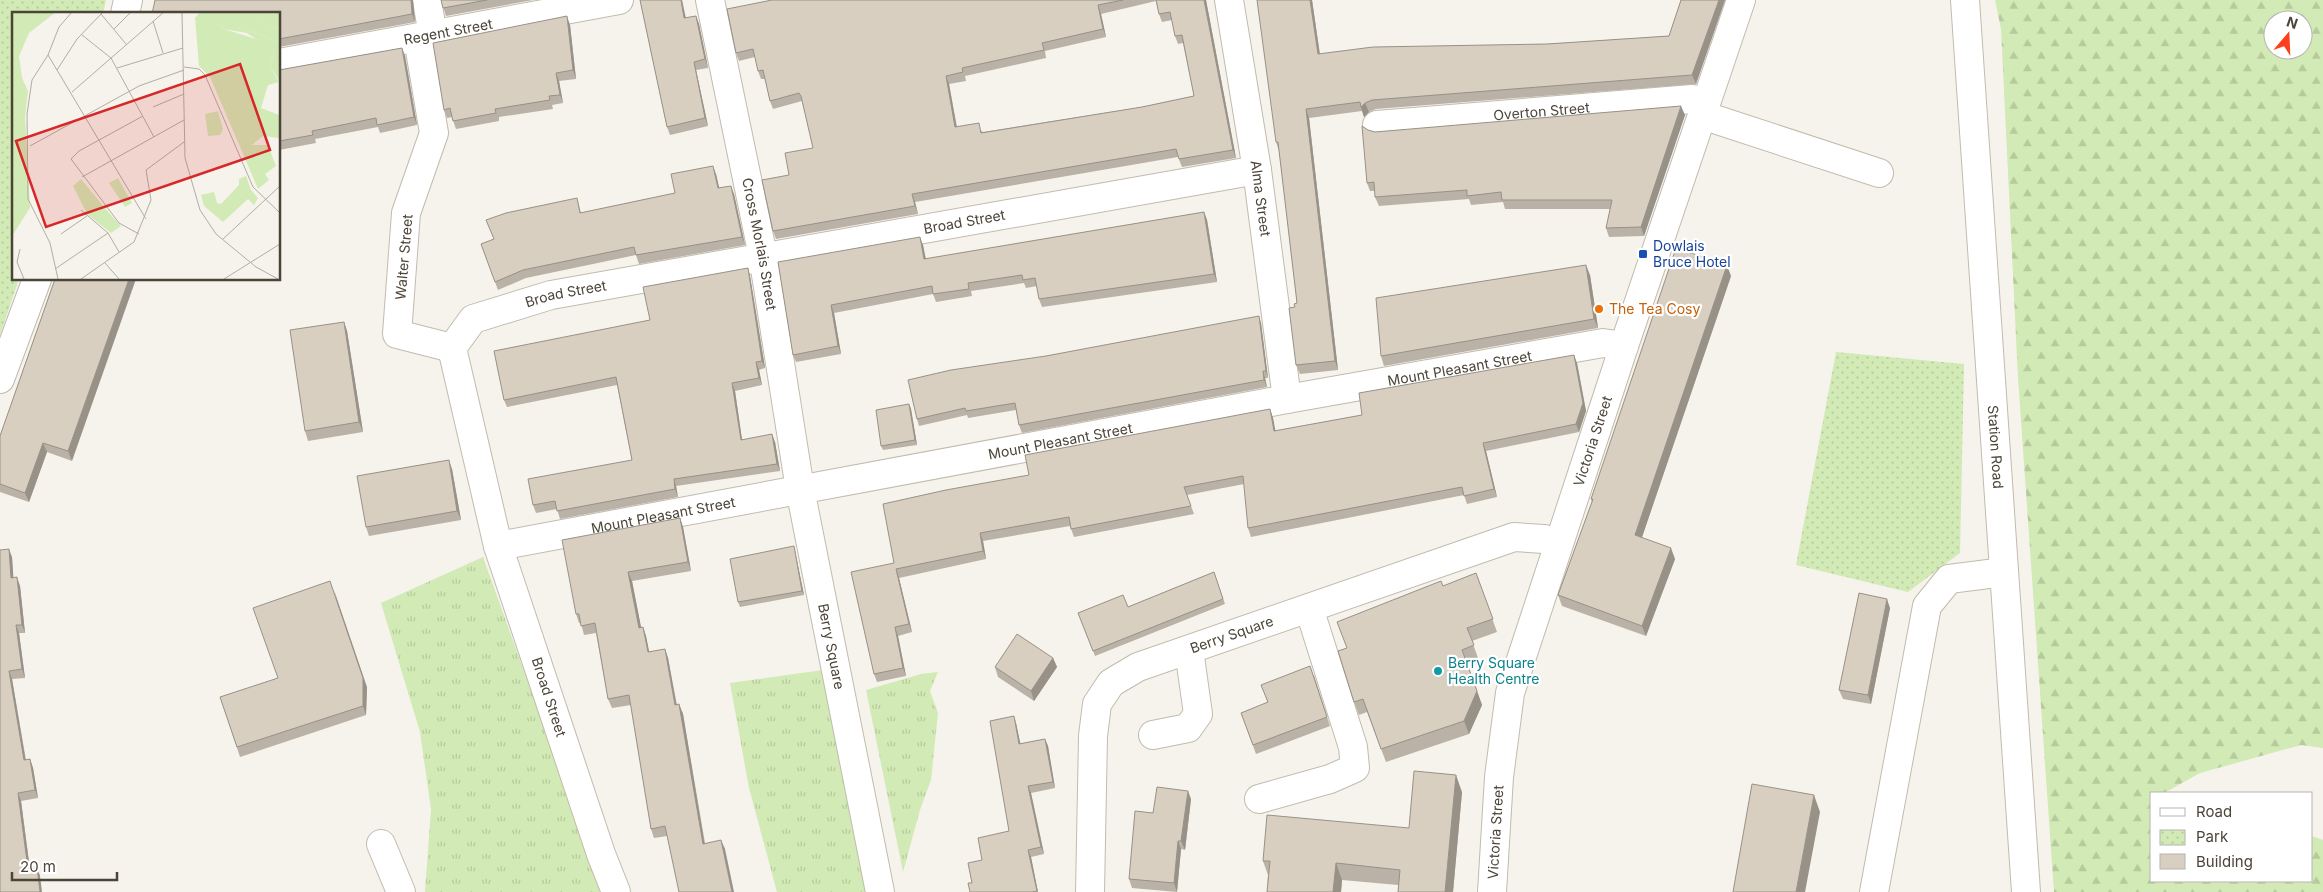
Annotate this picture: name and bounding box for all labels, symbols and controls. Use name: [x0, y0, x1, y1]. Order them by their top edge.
north arrow: [2263, 10, 2313, 60]
inset map: [12, 12, 280, 280]
text: N: [2285, 12, 2300, 32]
street label: Regent Street: [402, 15, 494, 48]
street label: Overton Street: [1493, 98, 1591, 123]
street label: Alma Street: [1248, 159, 1275, 238]
street label: Cross Morlais Street: [739, 176, 781, 312]
street label: Broad Street: [922, 206, 1007, 237]
street label: Walter Street: [391, 213, 416, 300]
place label: Dowlais Bruce Hotel: [1653, 237, 1731, 270]
marker: Dowlais Bruce Hotel: [1637, 248, 1649, 260]
street label: Broad Street: [523, 276, 608, 310]
place label: The Tea Cosy: [1609, 300, 1700, 317]
marker: The Tea Cosy: [1593, 303, 1605, 315]
street label: Mount Pleasant Street: [1386, 347, 1534, 389]
street label: Victoria Street: [1569, 393, 1615, 488]
street label: Station Road: [1985, 404, 2007, 489]
street label: Mount Pleasant Street: [987, 419, 1134, 462]
street label: Mount Pleasant Street: [590, 493, 737, 536]
street label: Berry Square: [815, 602, 849, 691]
street label: Berry Square: [1188, 612, 1275, 656]
place label: Berry Square Health Centre: [1448, 654, 1539, 687]
street label: Broad Street: [529, 655, 570, 739]
marker: Berry Square Health Centre: [1432, 665, 1444, 677]
street label: Victoria Street: [1484, 784, 1507, 880]
legend: [2150, 792, 2313, 882]
text: Road: [2196, 802, 2232, 821]
text: Park: [2196, 827, 2229, 846]
scale bar: [12, 850, 118, 882]
text: Building: [2196, 852, 2253, 871]
text: 20 m: [20, 857, 56, 876]

